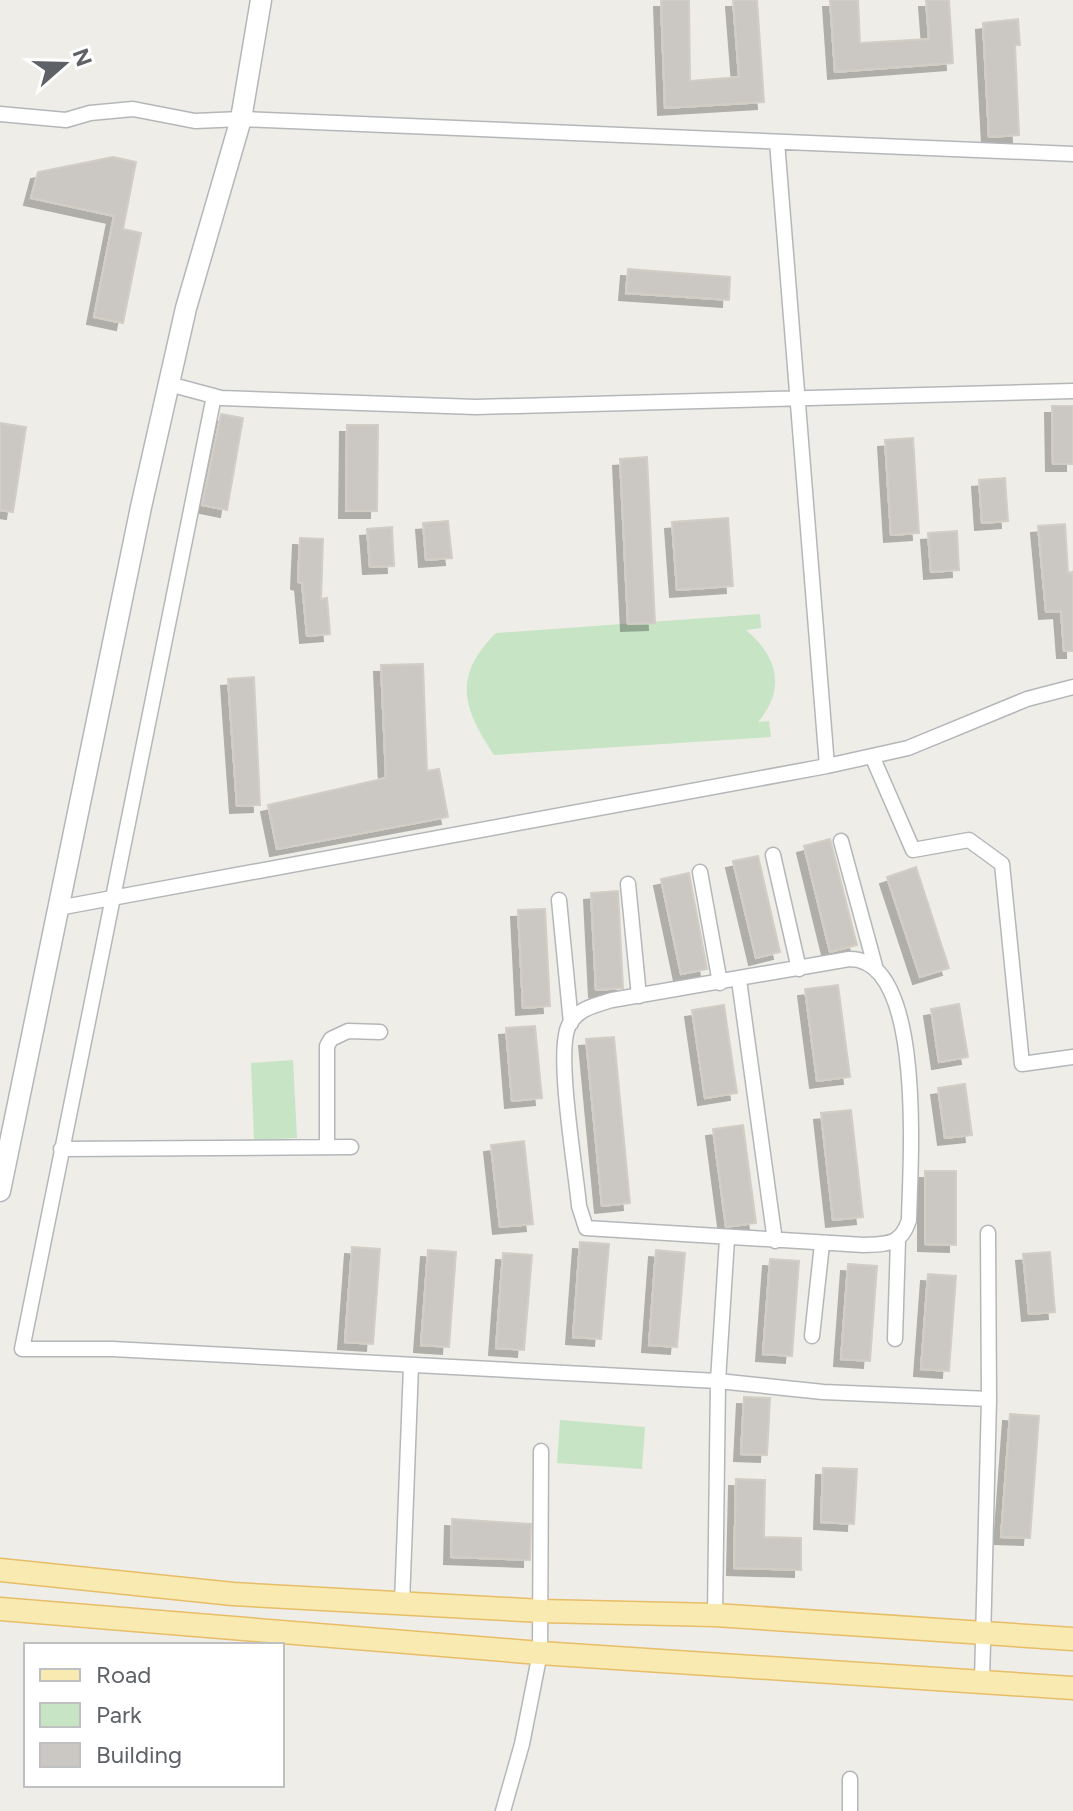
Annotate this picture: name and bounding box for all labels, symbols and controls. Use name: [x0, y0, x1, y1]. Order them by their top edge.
north arrow: [24, 24, 104, 104]
text: N: [67, 45, 98, 70]
legend: [24, 1643, 284, 1787]
text: Road: [96, 1660, 151, 1689]
text: Park: [96, 1700, 142, 1729]
text: Building: [96, 1740, 182, 1769]

